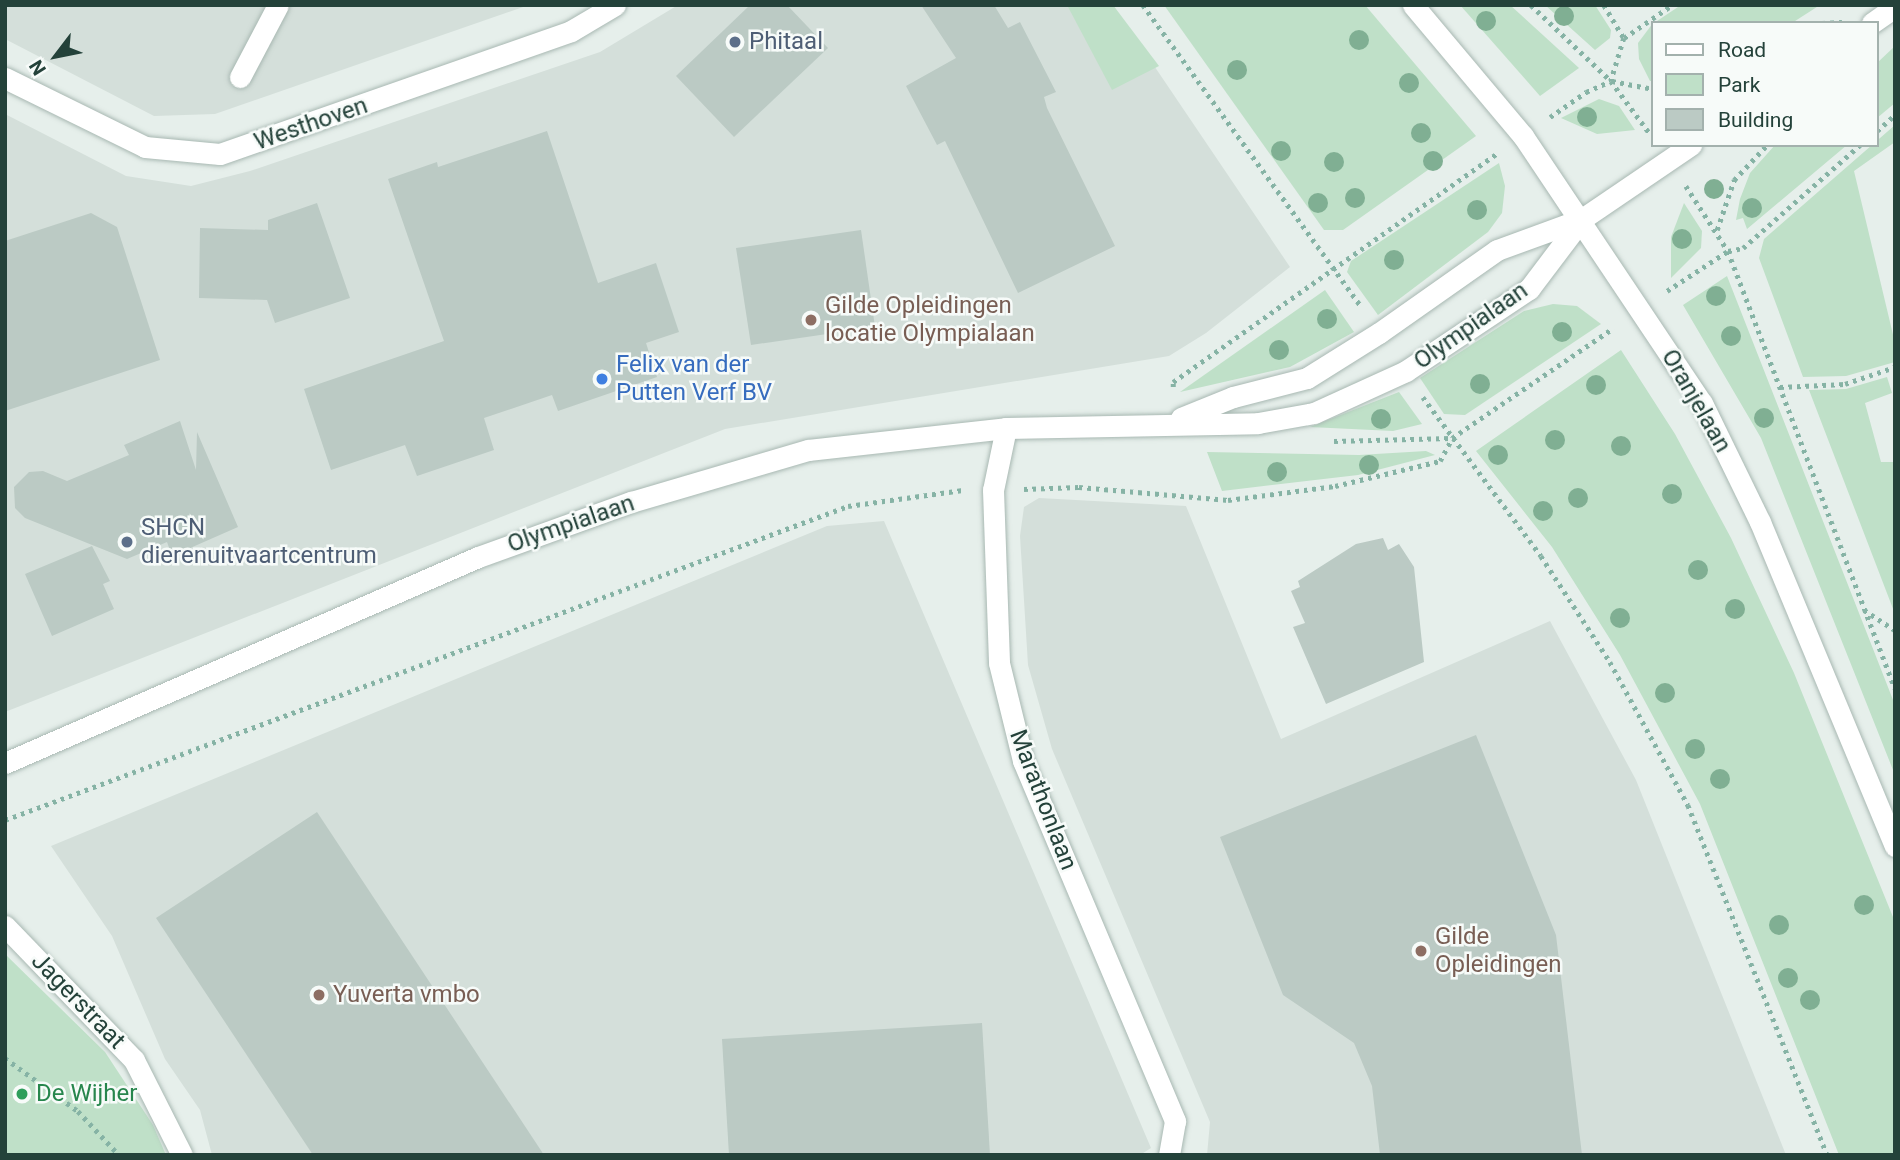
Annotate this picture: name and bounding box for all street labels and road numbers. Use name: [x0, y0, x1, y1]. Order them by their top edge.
street label: Westhoven: [250, 91, 372, 157]
street label: Olympialaan: [1409, 276, 1533, 376]
street label: Oranjelaan: [1655, 344, 1737, 458]
street label: Olympialaan: [504, 489, 638, 559]
street label: Marathonlaan: [1003, 726, 1083, 874]
street label: Jagerstraat: [25, 947, 131, 1055]

